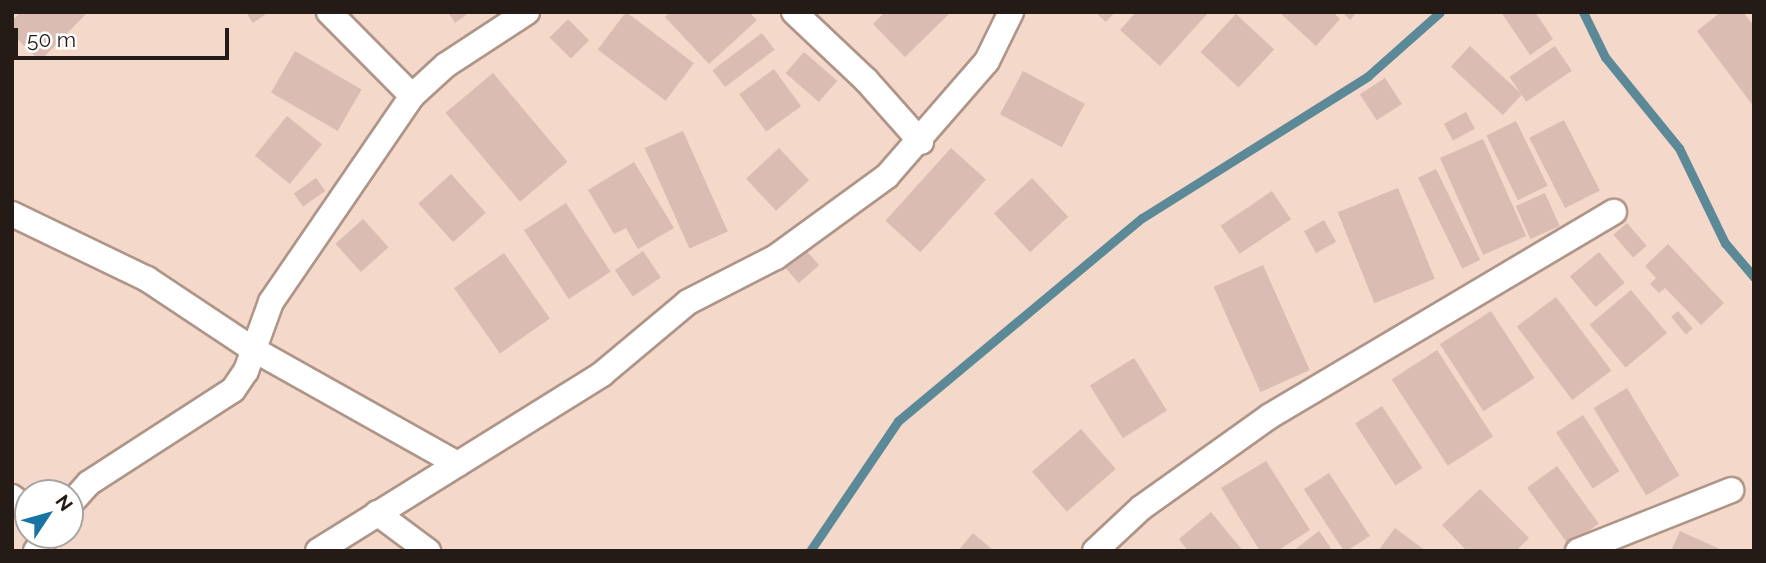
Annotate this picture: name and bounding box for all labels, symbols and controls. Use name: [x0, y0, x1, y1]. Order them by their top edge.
scale bar: [18, 14, 233, 58]
text: 50 m: [27, 27, 76, 52]
north arrow: [14, 479, 84, 549]
text: N: [51, 491, 78, 515]

